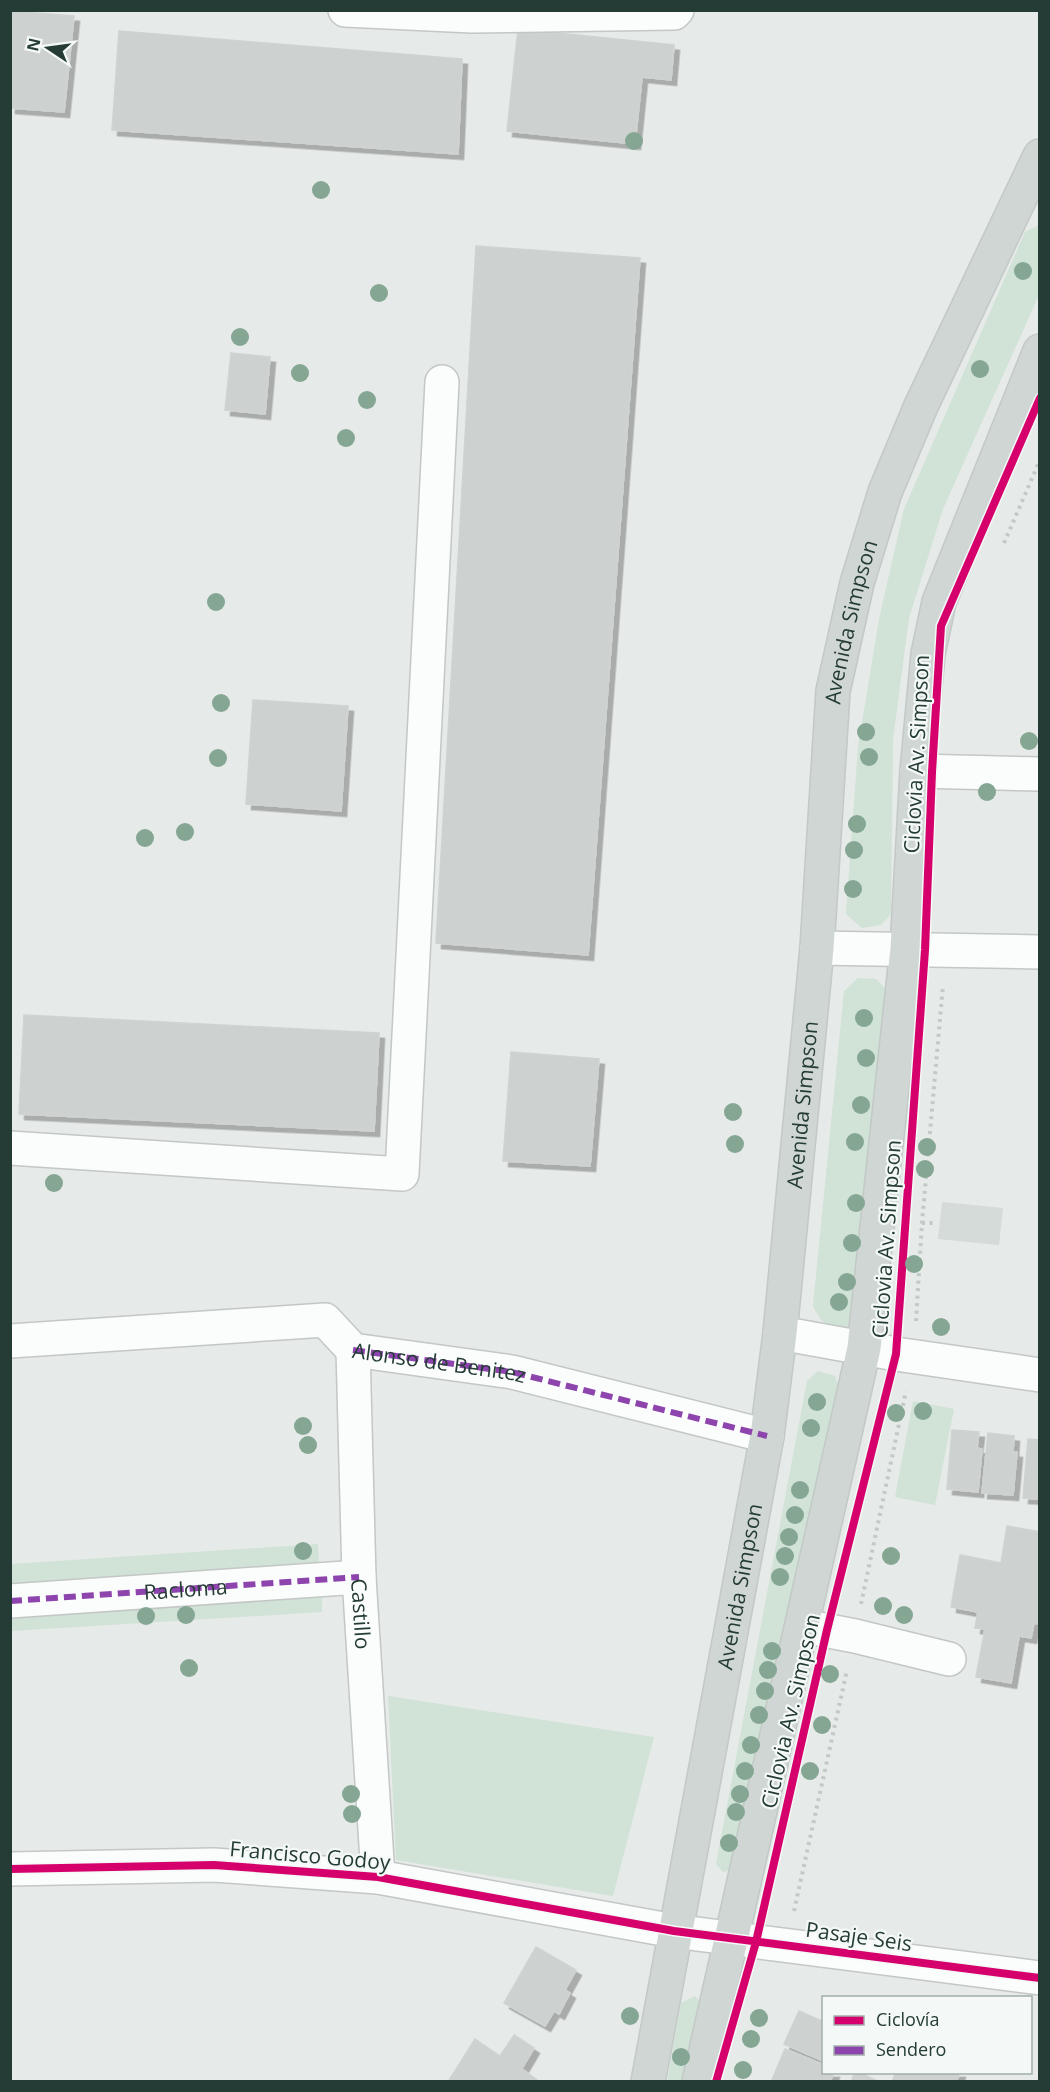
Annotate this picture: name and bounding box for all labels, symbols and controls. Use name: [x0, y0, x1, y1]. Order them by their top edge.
north arrow: [18, 18, 78, 78]
text: N: [21, 36, 46, 53]
street label: Avenida Simpson: [818, 536, 884, 705]
street label: Ciclovia Av. Simpson: [897, 654, 935, 854]
street label: Avenida Simpson: [780, 1020, 824, 1190]
street label: Ciclovia Av. Simpson: [865, 1139, 907, 1339]
street label: Alonso de Benitez: [351, 1336, 529, 1389]
street label: Avenida Simpson: [710, 1501, 768, 1672]
street label: Racloma: [143, 1572, 228, 1606]
street label: Castillo: [345, 1578, 378, 1650]
street label: Ciclovia Av. Simpson: [754, 1611, 826, 1811]
street label: Francisco Godoy: [228, 1834, 392, 1876]
street label: Pasaje Seis: [804, 1915, 914, 1957]
legend: [822, 1996, 1032, 2074]
text: Ciclovía: [876, 2007, 939, 2031]
text: Sendero: [876, 2037, 946, 2061]

